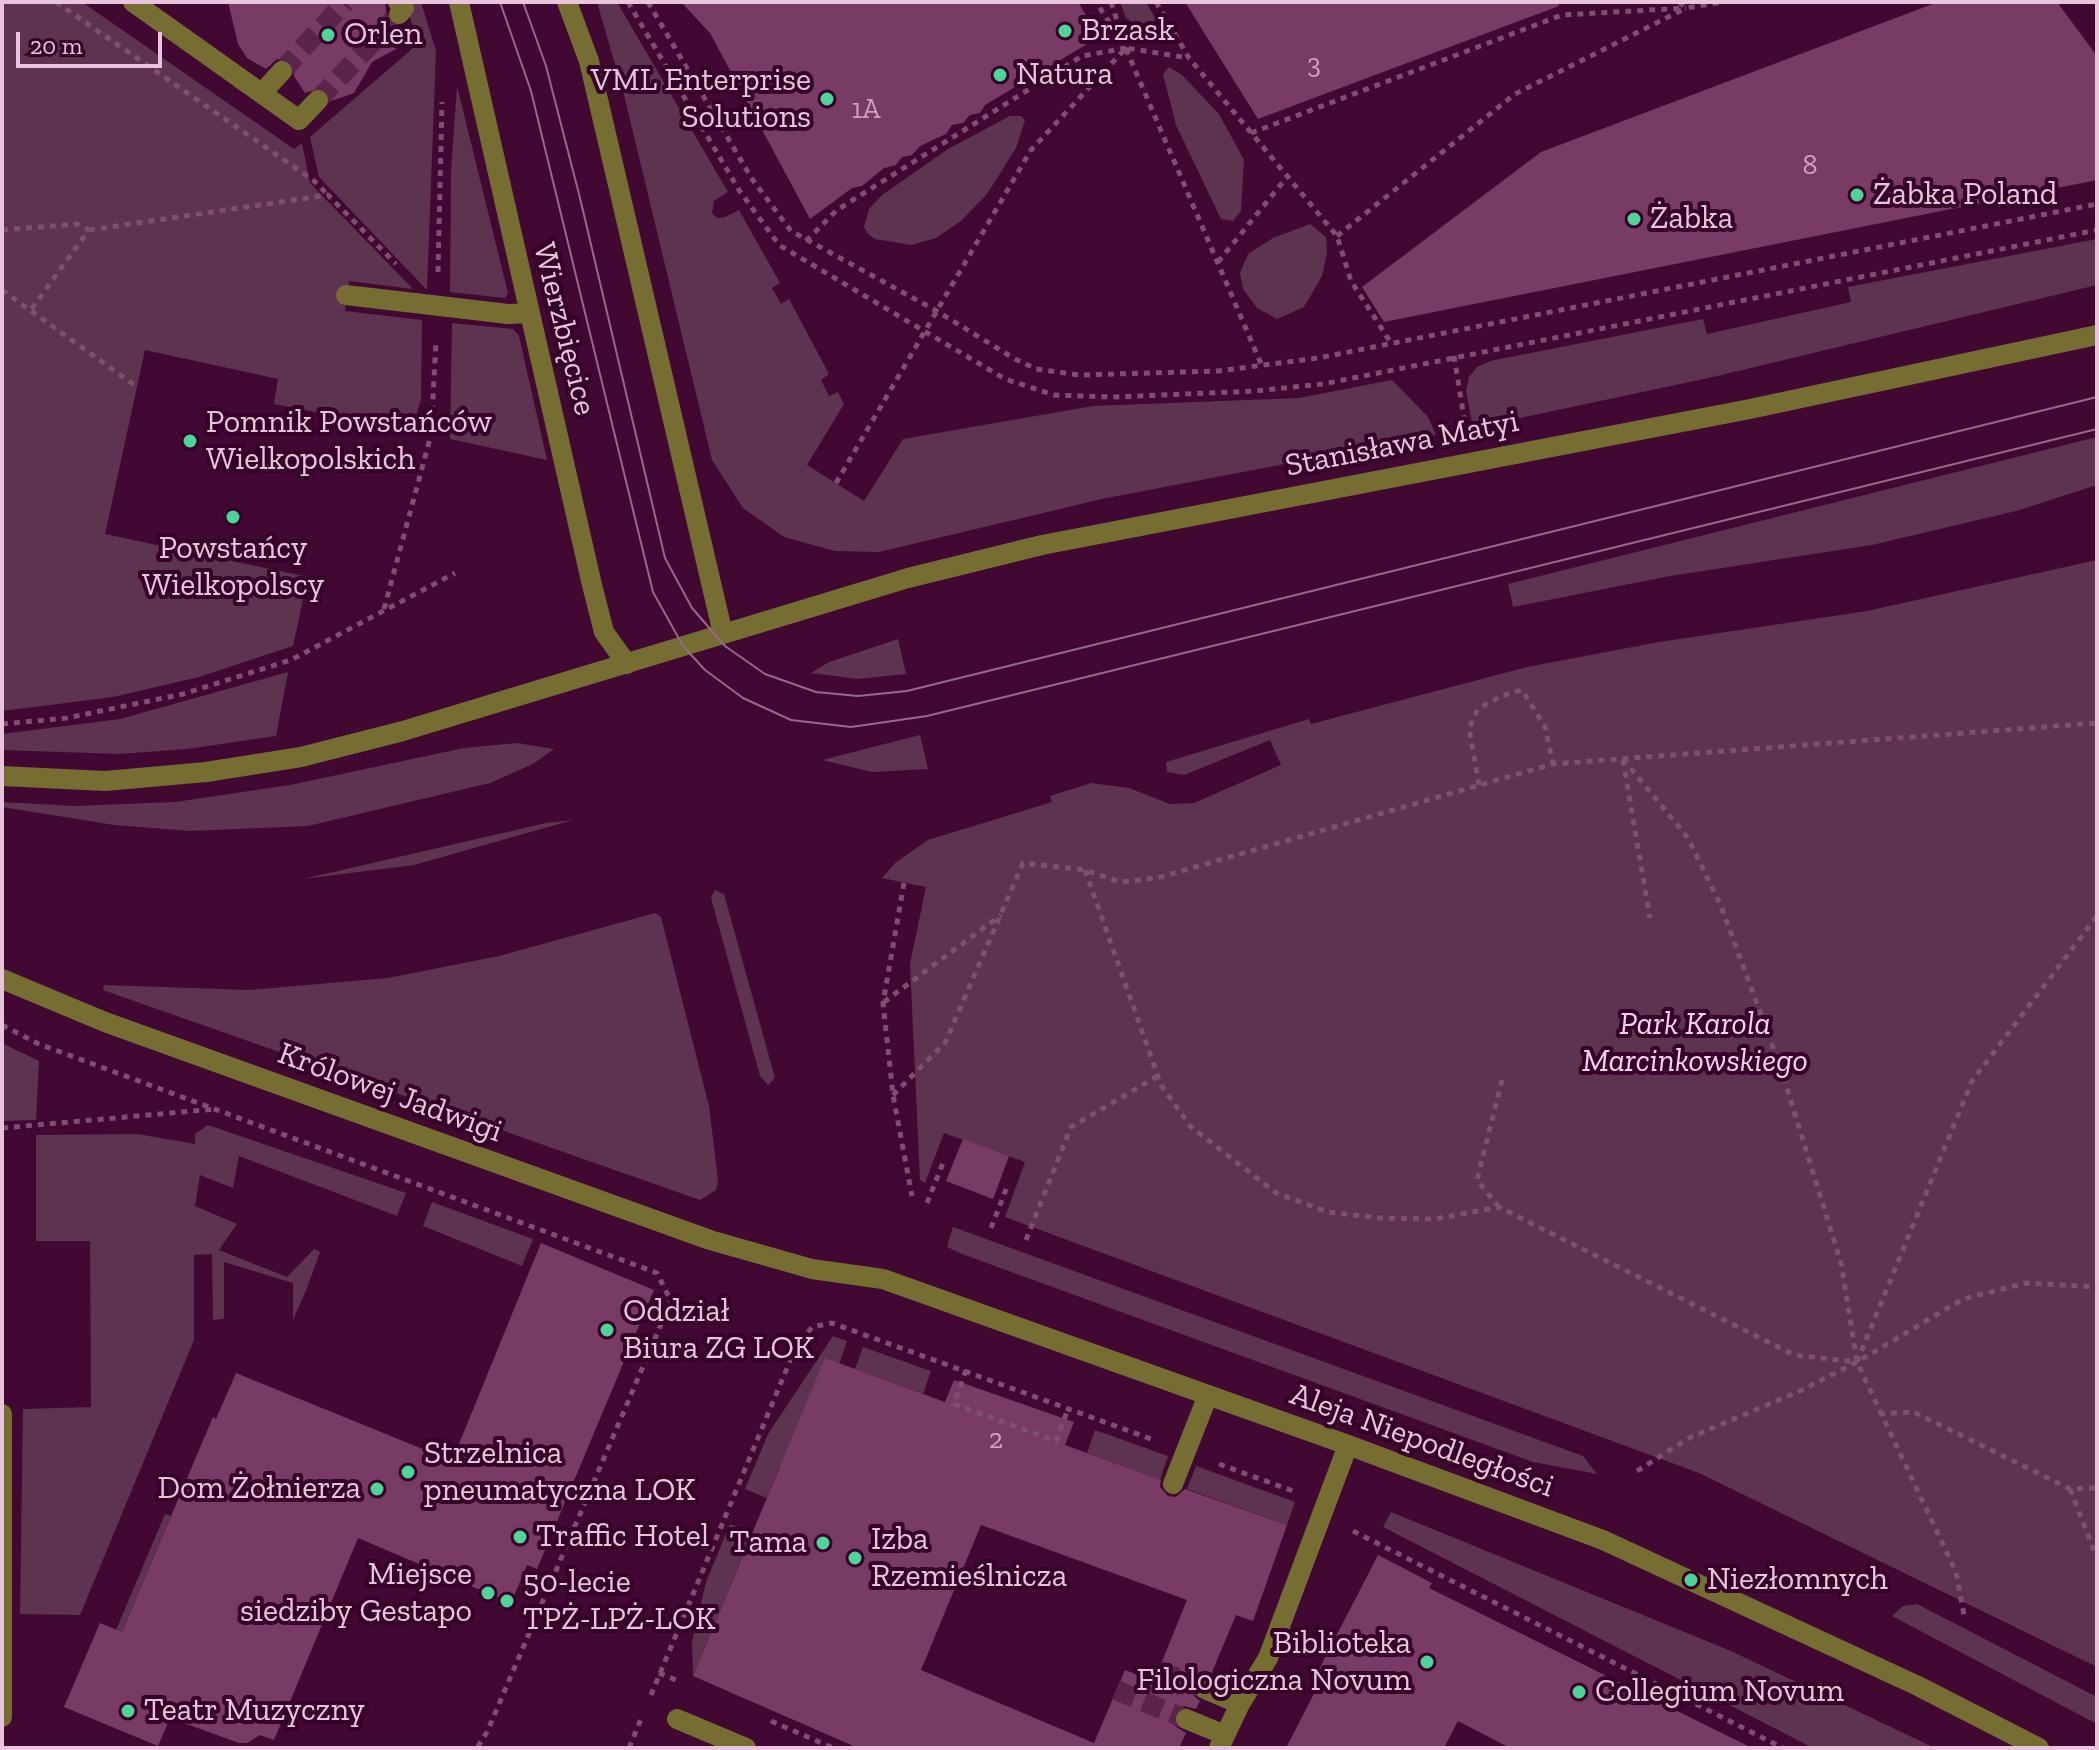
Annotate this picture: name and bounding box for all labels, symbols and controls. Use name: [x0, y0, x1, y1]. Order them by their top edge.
place label: Brzask: [1081, 12, 1175, 50]
scale bar: [20, 16, 166, 66]
place label: Orlen: [344, 16, 422, 54]
marker: Brzask: [1056, 22, 1074, 40]
marker: Orlen: [319, 26, 337, 44]
text: 20 m: [30, 31, 82, 60]
house number: 3: [1307, 48, 1321, 82]
place label: Natura: [1016, 56, 1113, 94]
place label: VML Enterprise Solutions: [591, 62, 811, 137]
marker: Natura: [991, 66, 1009, 84]
marker: VML Enterprise Solutions: [818, 90, 836, 108]
house number: 1A: [852, 93, 880, 127]
house number: 8: [1802, 149, 1818, 183]
place label: Żabka Poland: [1873, 176, 2057, 214]
marker: Żabka Poland: [1848, 186, 1866, 204]
place label: Żabka: [1650, 200, 1733, 238]
marker: Żabka: [1625, 210, 1643, 228]
street label: Wierzbięcice: [524, 239, 604, 419]
street label: Stanisława Matyi: [1282, 403, 1522, 485]
place label: Pomnik Powstańców Wielkopolskich: [206, 404, 492, 479]
marker: Pomnik Powstańców Wielkopolskich: [181, 432, 199, 450]
marker: Powstańcy Wielkopolscy: [224, 508, 242, 526]
place label: Powstańcy Wielkopolscy: [142, 530, 324, 605]
park label: Park Karola Marcinkowskiego: [1582, 1006, 1808, 1081]
street label: Królowej Jadwigi: [273, 1035, 507, 1151]
place label: Oddział Biura ZG LOK: [623, 1293, 814, 1368]
marker: Oddział Biura ZG LOK: [598, 1321, 616, 1339]
street label: Aleja Niepodległości: [1285, 1375, 1559, 1507]
house number: 2: [989, 1423, 1003, 1457]
place label: Strzelnica pneumatyczna LOK: [424, 1435, 695, 1510]
marker: Strzelnica pneumatyczna LOK: [399, 1463, 417, 1481]
place label: Dom Żołnierza: [157, 1470, 361, 1508]
marker: Dom Żołnierza: [368, 1480, 386, 1498]
place label: Traffic Hotel: [536, 1518, 709, 1556]
place label: Izba Rzemieślnicza: [871, 1521, 1067, 1596]
place label: Tama: [730, 1524, 807, 1562]
marker: Traffic Hotel: [511, 1528, 529, 1546]
marker: Tama: [814, 1534, 832, 1552]
marker: Izba Rzemieślnicza: [846, 1549, 864, 1567]
place label: Miejsce siedziby Gestapo: [240, 1556, 472, 1631]
place label: Niezłomnych: [1707, 1561, 1888, 1599]
place label: 50-lecie TPŻ-LPŻ-LOK: [523, 1564, 716, 1639]
marker: Niezłomnych: [1682, 1571, 1700, 1589]
marker: Miejsce siedziby Gestapo: [479, 1584, 497, 1602]
marker: 50-lecie TPŻ-LPŻ-LOK: [498, 1592, 516, 1610]
place label: Biblioteka Filologiczna Novum: [1136, 1625, 1411, 1700]
marker: Biblioteka Filologiczna Novum: [1418, 1653, 1436, 1671]
place label: Collegium Novum: [1595, 1673, 1844, 1711]
marker: Collegium Novum: [1570, 1683, 1588, 1701]
place label: Teatr Muzyczny: [144, 1692, 365, 1730]
marker: Teatr Muzyczny: [119, 1702, 137, 1720]

